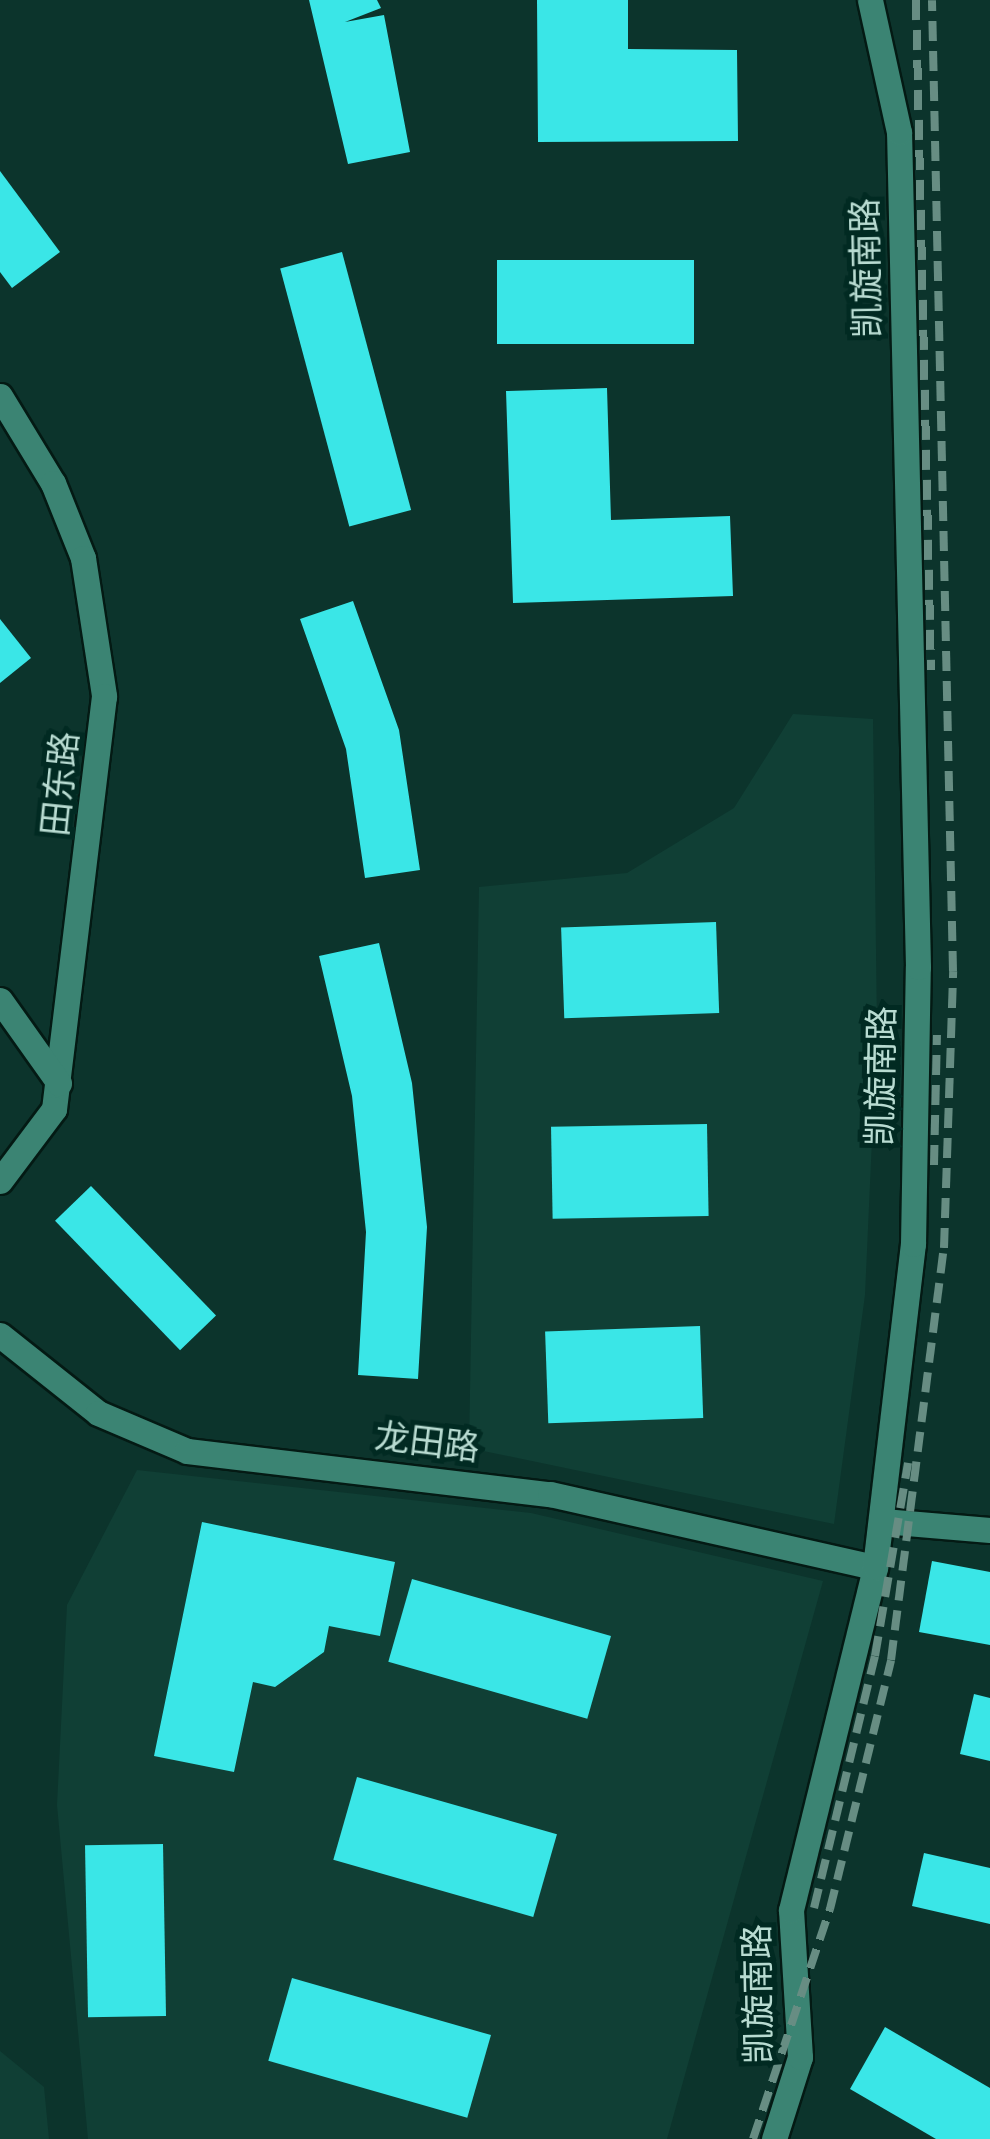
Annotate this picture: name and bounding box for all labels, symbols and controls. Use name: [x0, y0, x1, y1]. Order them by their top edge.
street label: 凯旋南路: [845, 198, 889, 338]
street label: 田东路: [35, 730, 87, 838]
street label: 凯旋南路: [860, 1006, 904, 1146]
street label: 龙田路: [372, 1416, 482, 1470]
street label: 凯旋南路: [737, 1924, 781, 2064]

